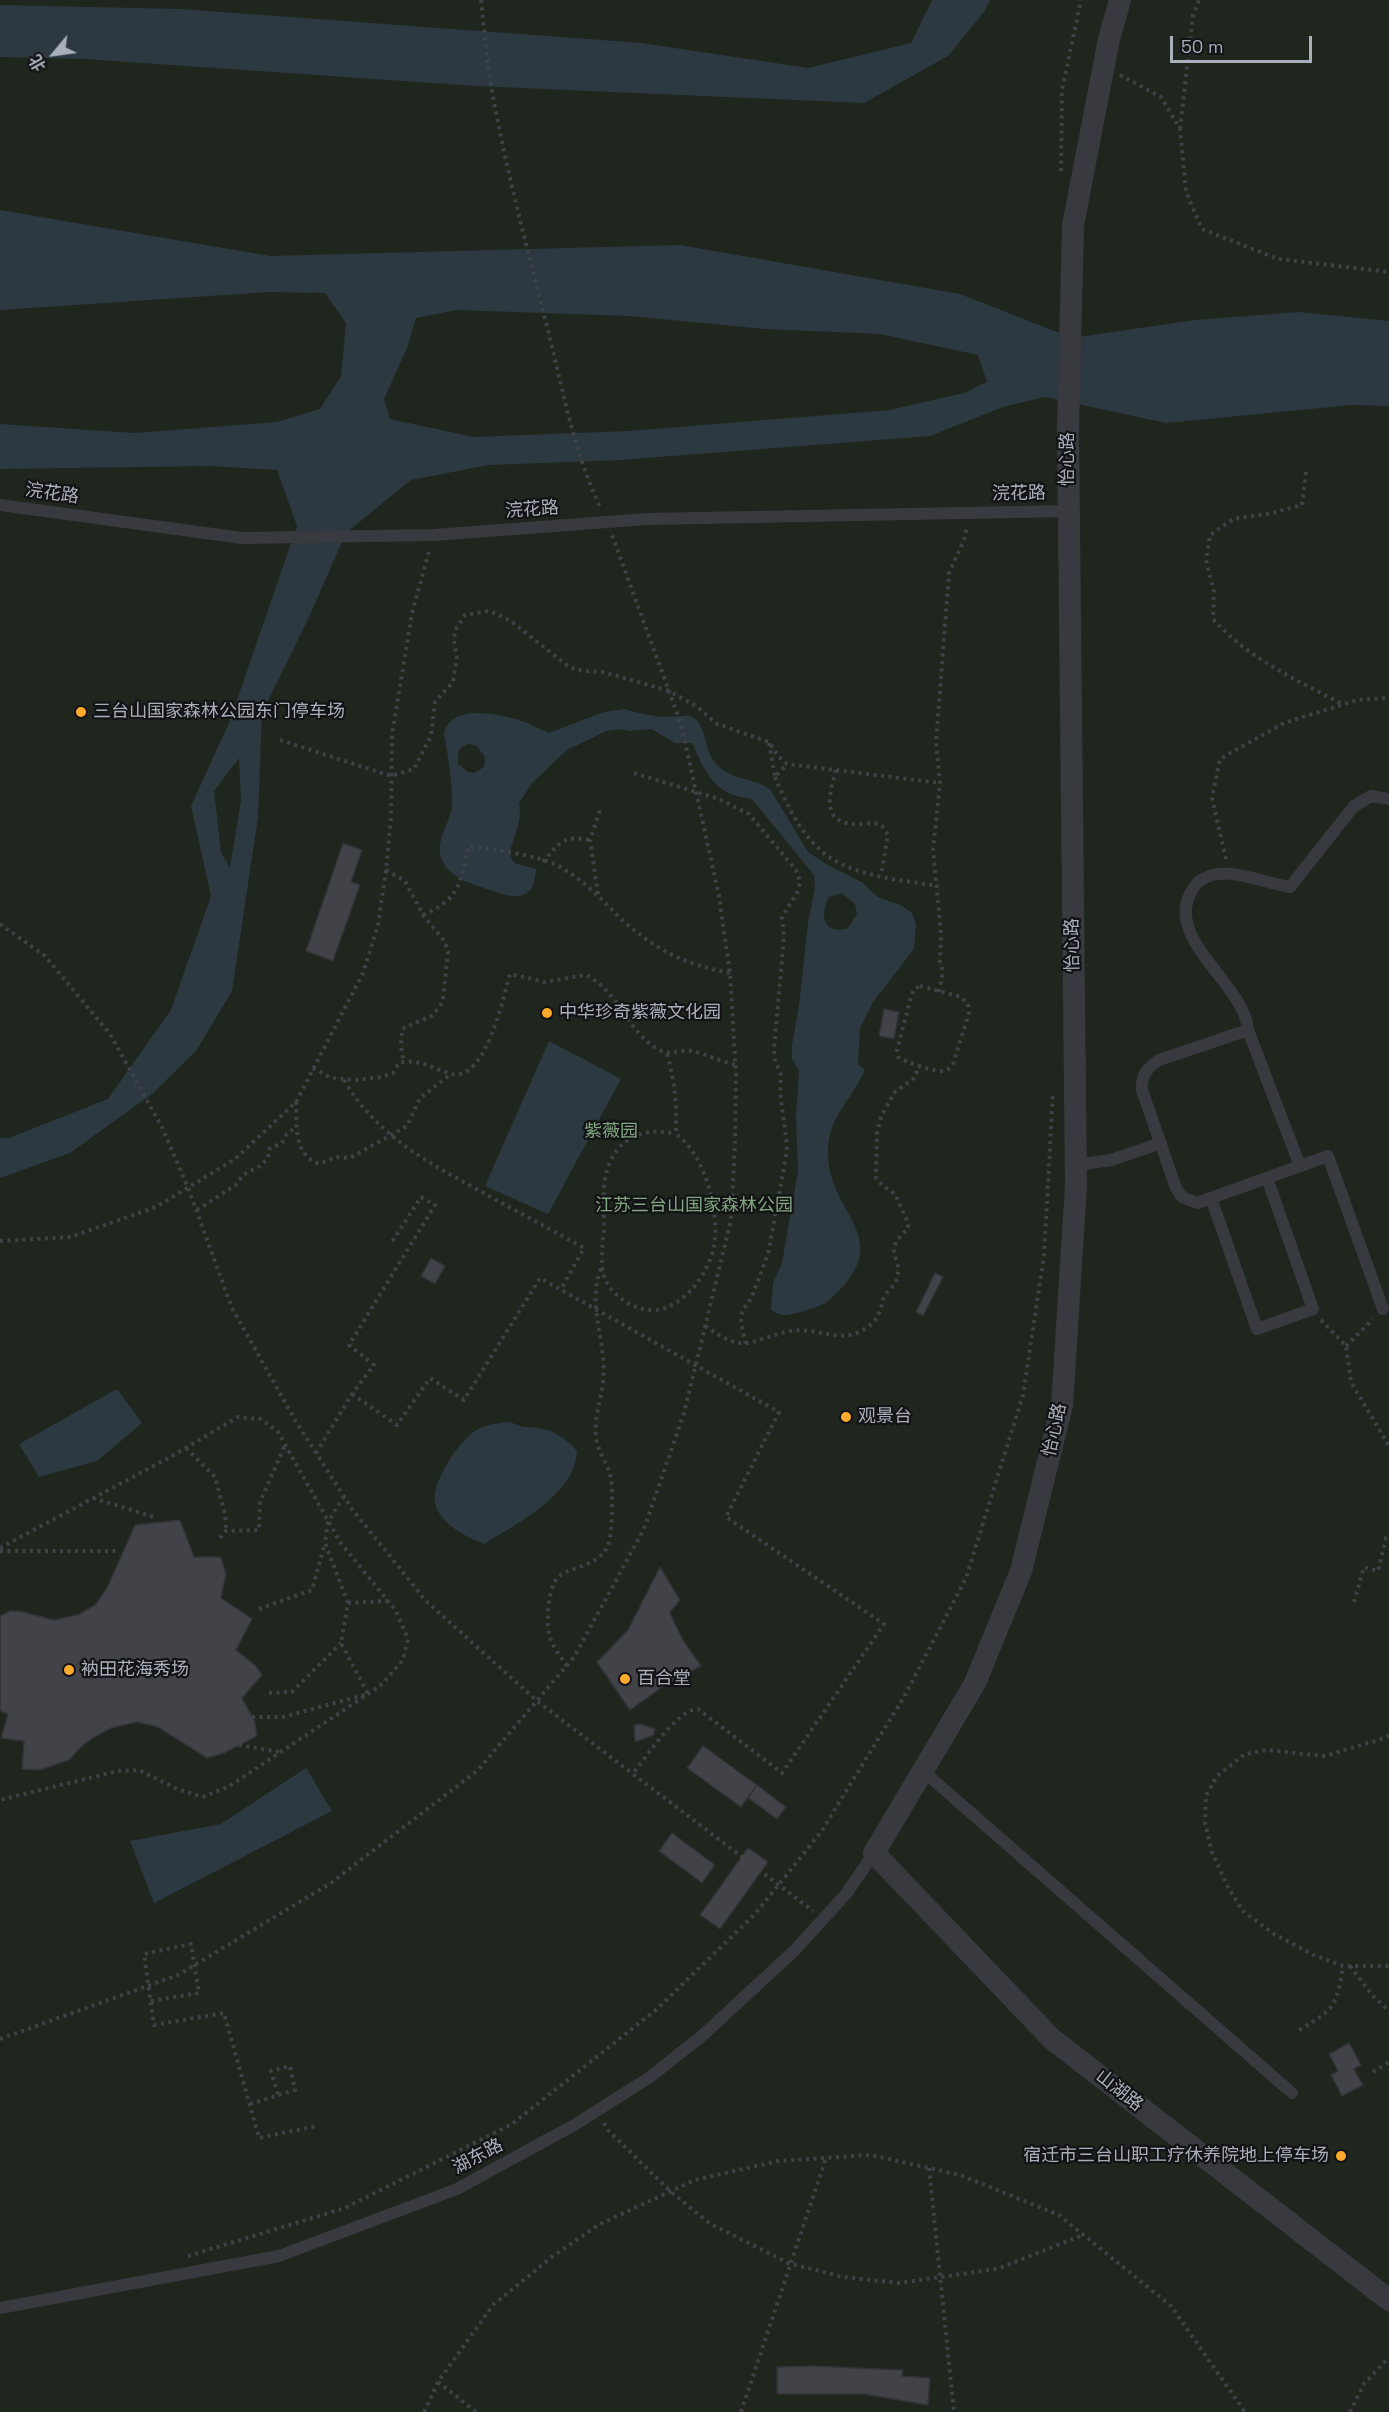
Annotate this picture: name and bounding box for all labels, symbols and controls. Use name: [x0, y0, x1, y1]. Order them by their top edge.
north arrow: [24, 24, 84, 84]
scale bar: [1173, 24, 1316, 62]
text: 50 m: [1181, 35, 1223, 58]
text: 北: [25, 51, 51, 75]
street label: 怡心路: [1057, 432, 1079, 486]
street label: 浣花路: [24, 480, 80, 508]
street label: 浣花路: [992, 483, 1046, 505]
street label: 浣花路: [504, 497, 560, 523]
place label: 三台山国家森林公园东门停车场: [93, 701, 345, 723]
marker: 三台山国家森林公园东门停车场: [74, 705, 88, 719]
street label: 怡心路: [1062, 918, 1084, 972]
place label: 中华珍奇紫薇文化园: [559, 1002, 721, 1024]
marker: 中华珍奇紫薇文化园: [540, 1006, 554, 1020]
park label: 紫薇园: [584, 1121, 638, 1143]
park label: 江苏三台山国家森林公园: [595, 1195, 793, 1217]
street label: 怡心路: [1039, 1401, 1071, 1459]
place label: 观景台: [858, 1406, 912, 1428]
marker: 观景台: [839, 1410, 853, 1424]
place label: 衲田花海秀场: [81, 1659, 189, 1681]
marker: 衲田花海秀场: [62, 1663, 76, 1677]
place label: 百合堂: [637, 1668, 691, 1690]
marker: 百合堂: [618, 1672, 632, 1686]
street label: 山湖路: [1091, 2066, 1147, 2116]
street label: 湖东路: [449, 2135, 507, 2179]
place label: 宿迁市三台山职工疗休养院地上停车场: [1023, 2145, 1329, 2167]
marker: 宿迁市三台山职工疗休养院地上停车场: [1334, 2149, 1348, 2163]

